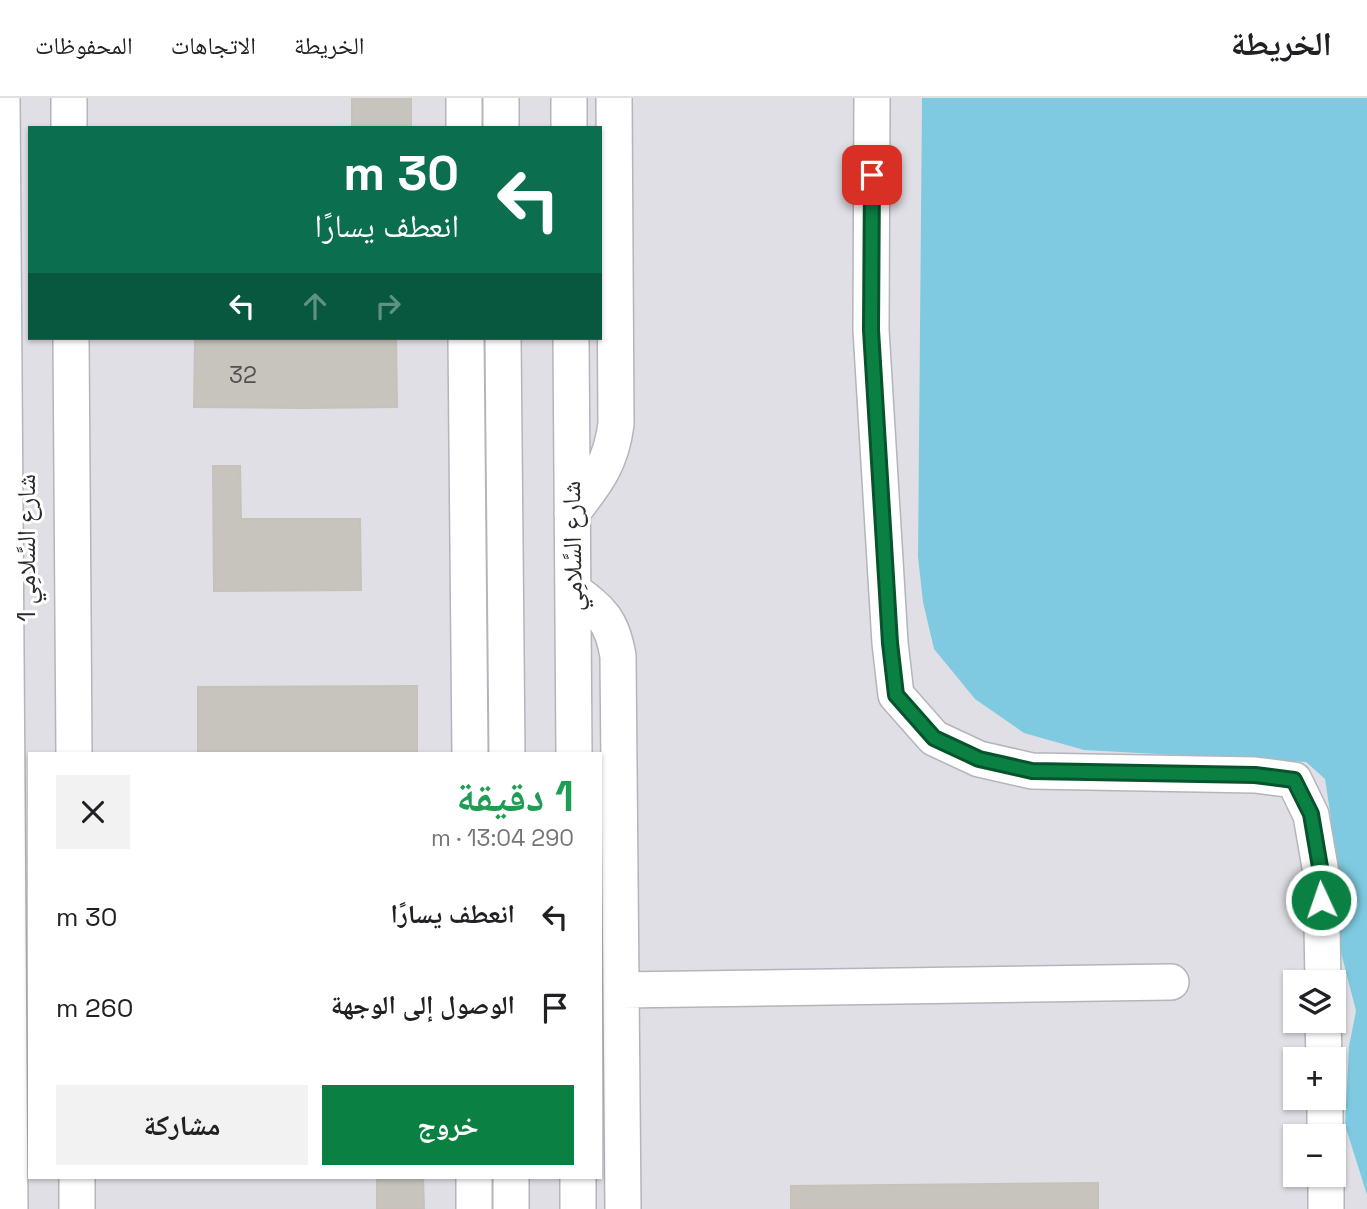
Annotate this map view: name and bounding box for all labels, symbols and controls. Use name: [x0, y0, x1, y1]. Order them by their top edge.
text: الخريطة: [1231, 23, 1332, 65]
text: المحفوظات: [35, 30, 133, 61]
text: الاتجاهات: [171, 30, 256, 61]
text: الخريطة: [294, 30, 365, 61]
text: 30 m: [343, 142, 459, 204]
pin: [842, 145, 902, 205]
icon: left: [483, 154, 574, 245]
icon: arrive: [853, 156, 891, 194]
text: انعطف يسارًا: [315, 206, 459, 246]
icon: left: [223, 287, 261, 325]
icon: ahead: [296, 287, 334, 325]
icon: right: [369, 287, 407, 325]
house number: 32: [229, 360, 257, 390]
street label: شارع السَّلامِي 1: [9, 474, 47, 622]
street label: شارع السَّلامِي: [554, 480, 594, 612]
text: 1 دقيقة: [456, 770, 574, 823]
button: close: [56, 775, 130, 849]
text: 290 m · 13:04: [431, 823, 574, 853]
position arrow: [1284, 863, 1358, 937]
text: انعطف يسارًا: [391, 897, 515, 931]
icon: left: [536, 898, 574, 936]
text: 30 m: [56, 900, 117, 934]
map controls: [1283, 970, 1346, 1187]
button: layers: [1283, 970, 1346, 1033]
text: الوصول إلى الوجهة: [331, 988, 515, 1022]
icon: arrive: [536, 989, 574, 1027]
text: 260 m: [56, 991, 133, 1025]
button: +: [1283, 1047, 1346, 1110]
button: مشاركة: [56, 1085, 308, 1165]
button: خروج: [322, 1085, 574, 1165]
button: −: [1283, 1124, 1346, 1187]

